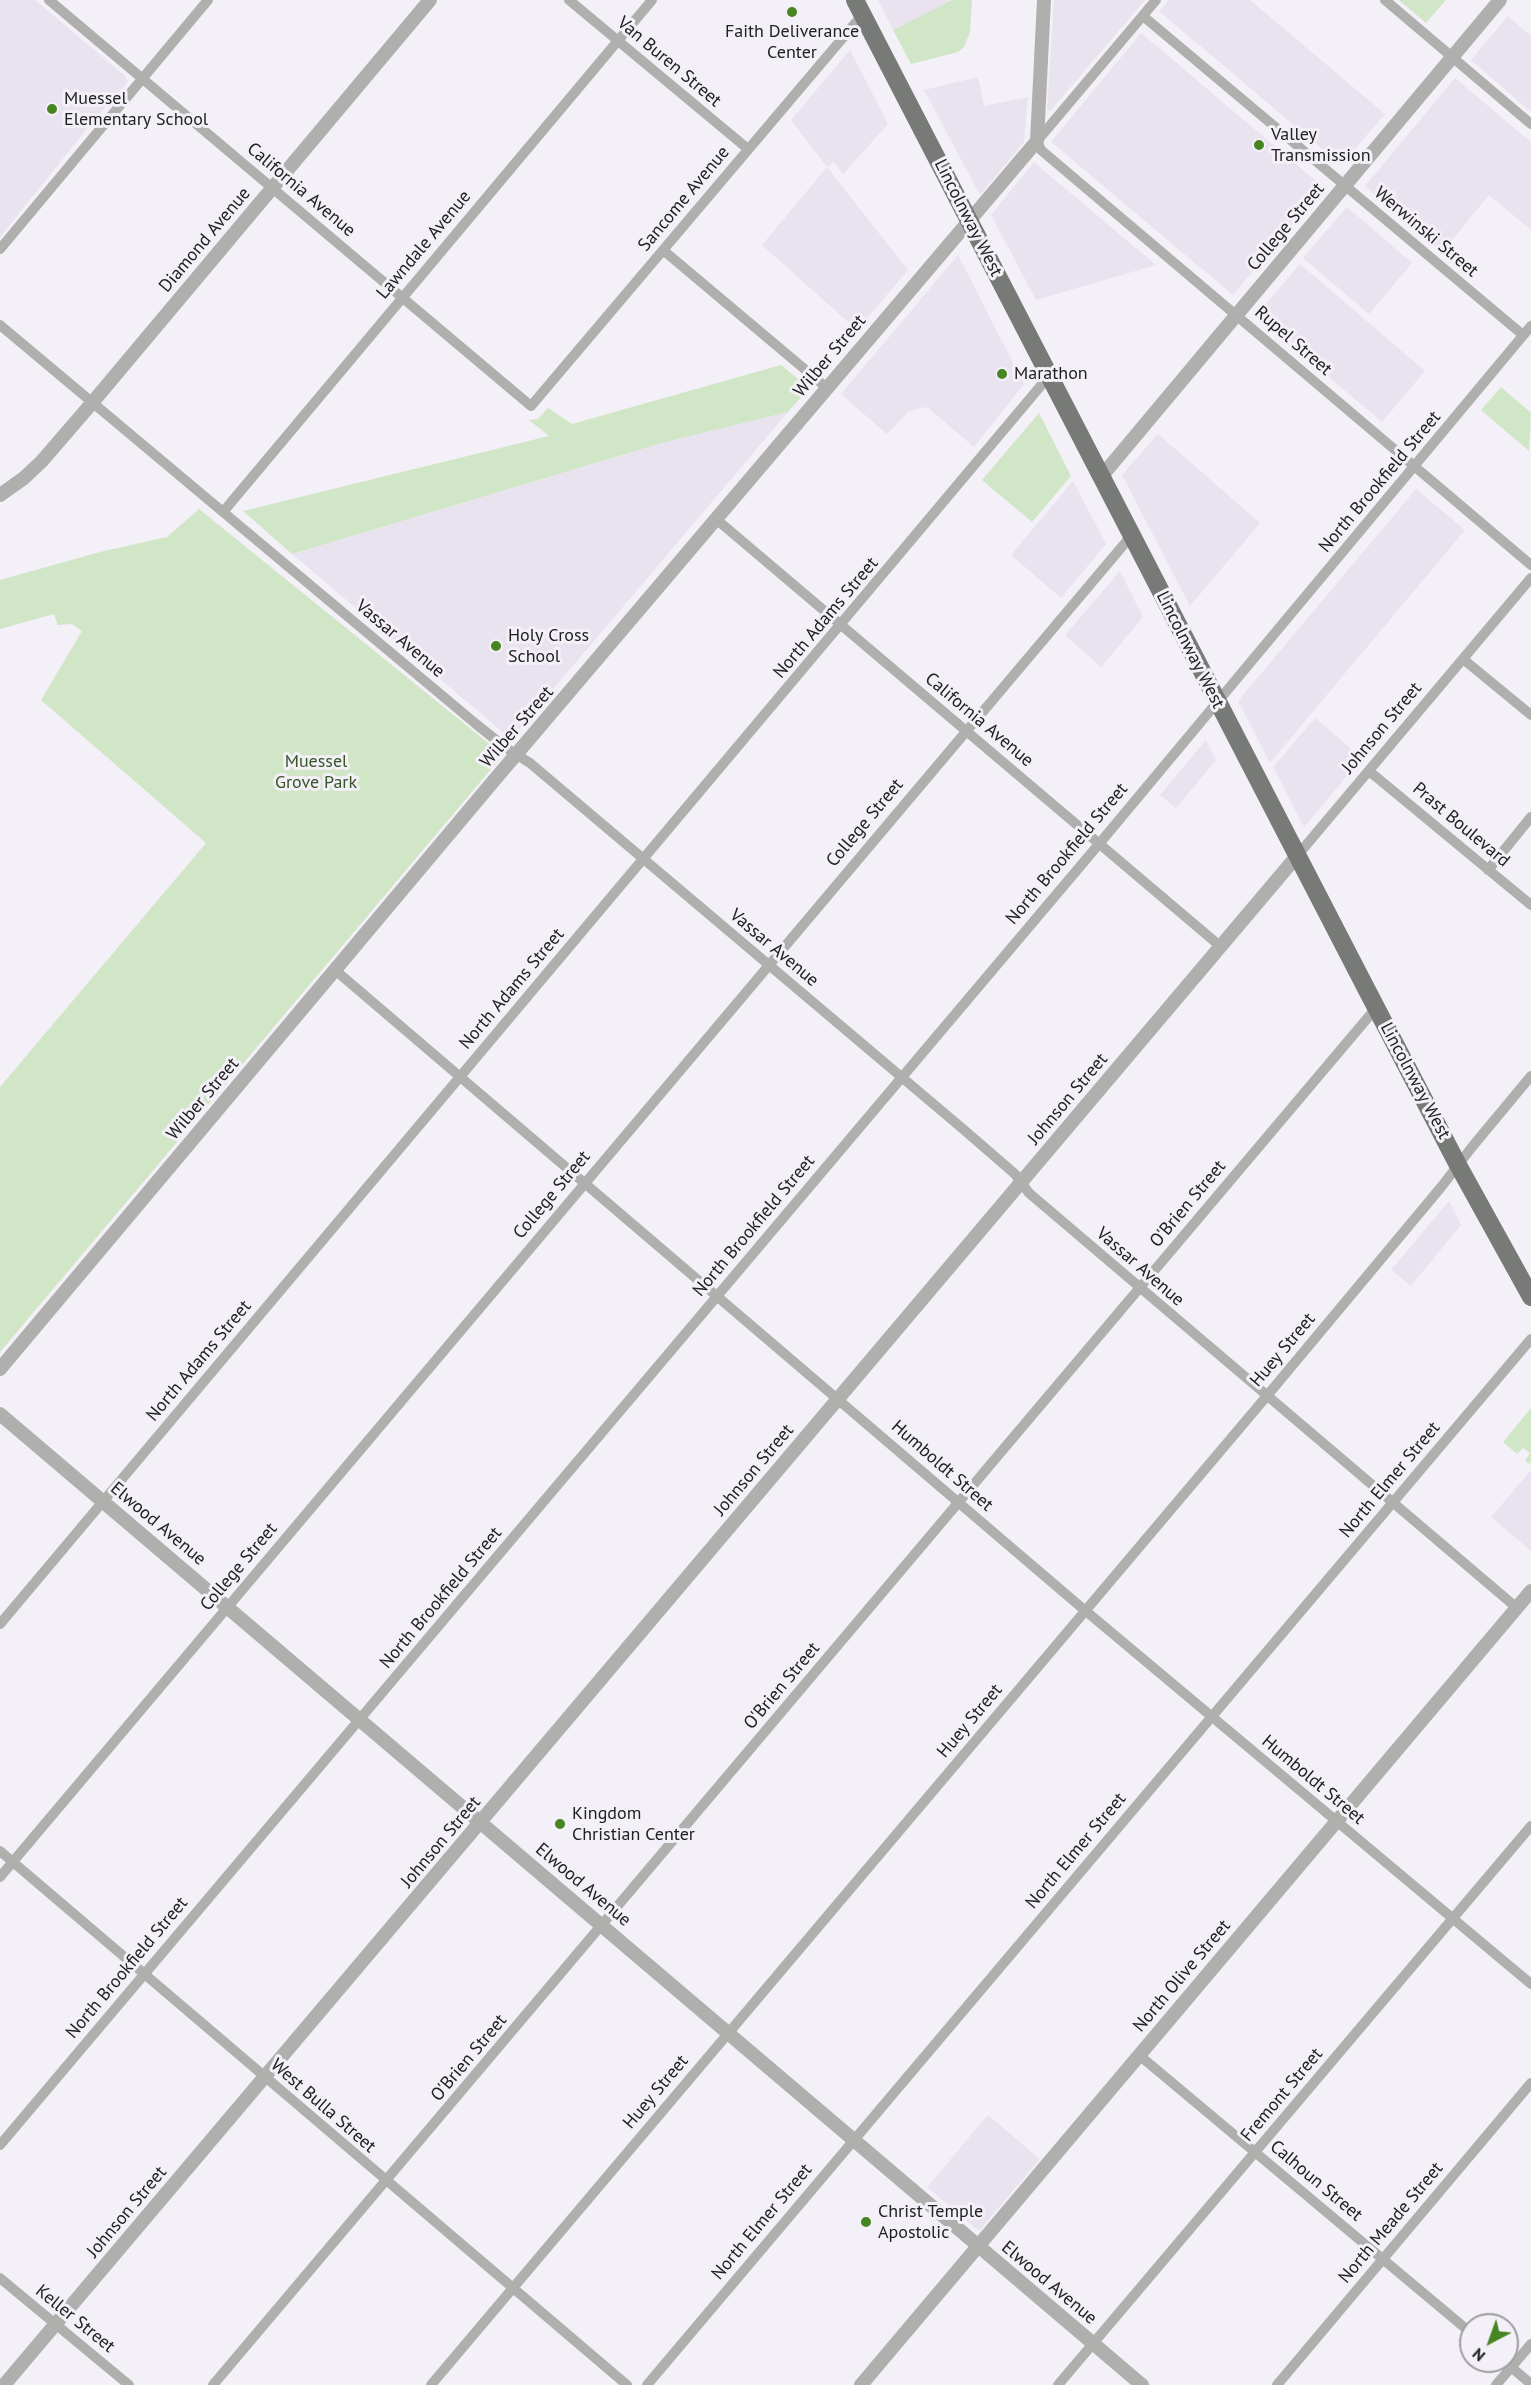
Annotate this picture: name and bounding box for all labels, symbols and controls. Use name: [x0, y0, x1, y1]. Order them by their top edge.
marker: Faith Deliverance Center: [785, 5, 799, 19]
street label: Van Buren Street: [613, 12, 725, 112]
place label: Faith Deliverance Center: [725, 21, 859, 63]
place label: Muessel Elementary School: [64, 88, 208, 130]
marker: Muessel Elementary School: [45, 102, 59, 116]
place label: Valley Transmission: [1271, 124, 1370, 166]
street label: California Avenue: [242, 138, 360, 242]
marker: Valley Transmission: [1252, 138, 1266, 152]
street label: Sancome Avenue: [634, 142, 734, 256]
street label: Lincolnway West: [929, 156, 1007, 280]
street label: College Street: [1243, 179, 1329, 275]
street label: Werwinski Street: [1370, 182, 1482, 282]
street label: Diamond Avenue: [155, 183, 255, 297]
street label: Lawndale Avenue: [372, 186, 476, 304]
street label: Rupel Street: [1250, 302, 1336, 380]
street label: Wilber Street: [789, 310, 871, 402]
place label: Marathon: [1014, 363, 1088, 385]
marker: Marathon: [995, 367, 1009, 381]
street label: North Brookfield Street: [1314, 407, 1446, 557]
street label: North Adams Street: [769, 553, 883, 683]
street label: Lincolnway West: [1151, 588, 1229, 712]
street label: Vassar Avenue: [351, 596, 449, 682]
place label: Holy Cross School: [508, 625, 589, 668]
marker: Holy Cross School: [489, 639, 503, 653]
street label: California Avenue: [920, 668, 1038, 772]
street label: Johnson Street: [1338, 678, 1426, 778]
street label: Wilber Street: [476, 682, 558, 772]
park label: Muessel Grove Park: [275, 751, 357, 794]
street label: College Street: [822, 775, 908, 871]
street label: Prast Boulevard: [1408, 778, 1514, 872]
street label: North Brookfield Street: [1001, 779, 1133, 929]
street label: Vassar Avenue: [725, 905, 823, 991]
street label: North Adams Street: [455, 924, 569, 1054]
street label: Lincolnway West: [1375, 1019, 1455, 1143]
street label: Johnson Street: [1024, 1049, 1112, 1149]
street label: Wilber Street: [162, 1053, 244, 1145]
street label: College Street: [509, 1147, 595, 1243]
street label: North Brookfield Street: [688, 1151, 820, 1301]
street label: O'Brien Street: [1145, 1156, 1231, 1252]
street label: Vassar Avenue: [1092, 1223, 1188, 1311]
street label: North Adams Street: [142, 1296, 256, 1426]
street label: Huey Street: [1246, 1309, 1320, 1391]
street label: Humboldt Street: [887, 1416, 997, 1516]
street label: North Elmer Street: [1335, 1418, 1445, 1542]
street label: Johnson Street: [710, 1420, 798, 1520]
street label: Elwood Avenue: [106, 1478, 210, 1570]
street label: College Street: [196, 1519, 282, 1615]
street label: North Brookfield Street: [375, 1523, 507, 1673]
street label: O'Brien Street: [739, 1638, 825, 1734]
street label: Huey Street: [933, 1680, 1007, 1762]
street label: Humboldt Street: [1257, 1731, 1369, 1829]
street label: North Elmer Street: [1021, 1789, 1131, 1913]
street label: Johnson Street: [397, 1792, 485, 1892]
place label: Kingdom Christian Center: [572, 1803, 695, 1846]
marker: Kingdom Christian Center: [553, 1817, 567, 1831]
street label: Elwood Avenue: [531, 1839, 635, 1931]
street label: North Brookfield Street: [61, 1893, 193, 2043]
street label: North Olive Street: [1129, 1915, 1235, 2037]
street label: O'Brien Street: [426, 2010, 512, 2106]
street label: Fremont Street: [1237, 2044, 1327, 2146]
street label: Huey Street: [619, 2051, 693, 2133]
street label: West Bulla Street: [266, 2054, 380, 2158]
street label: Calhoun Street: [1265, 2136, 1367, 2226]
street label: North Meade Street: [1334, 2158, 1448, 2288]
street label: North Elmer Street: [707, 2160, 817, 2284]
street label: Johnson Street: [83, 2162, 171, 2262]
place label: Christ Temple Apostolic: [878, 2201, 983, 2244]
marker: Christ Temple Apostolic: [859, 2215, 873, 2229]
street label: Elwood Avenue: [997, 2237, 1101, 2329]
street label: Keller Street: [31, 2280, 119, 2358]
north arrow: [1459, 2313, 1519, 2373]
text: N: [1468, 2344, 1489, 2366]

